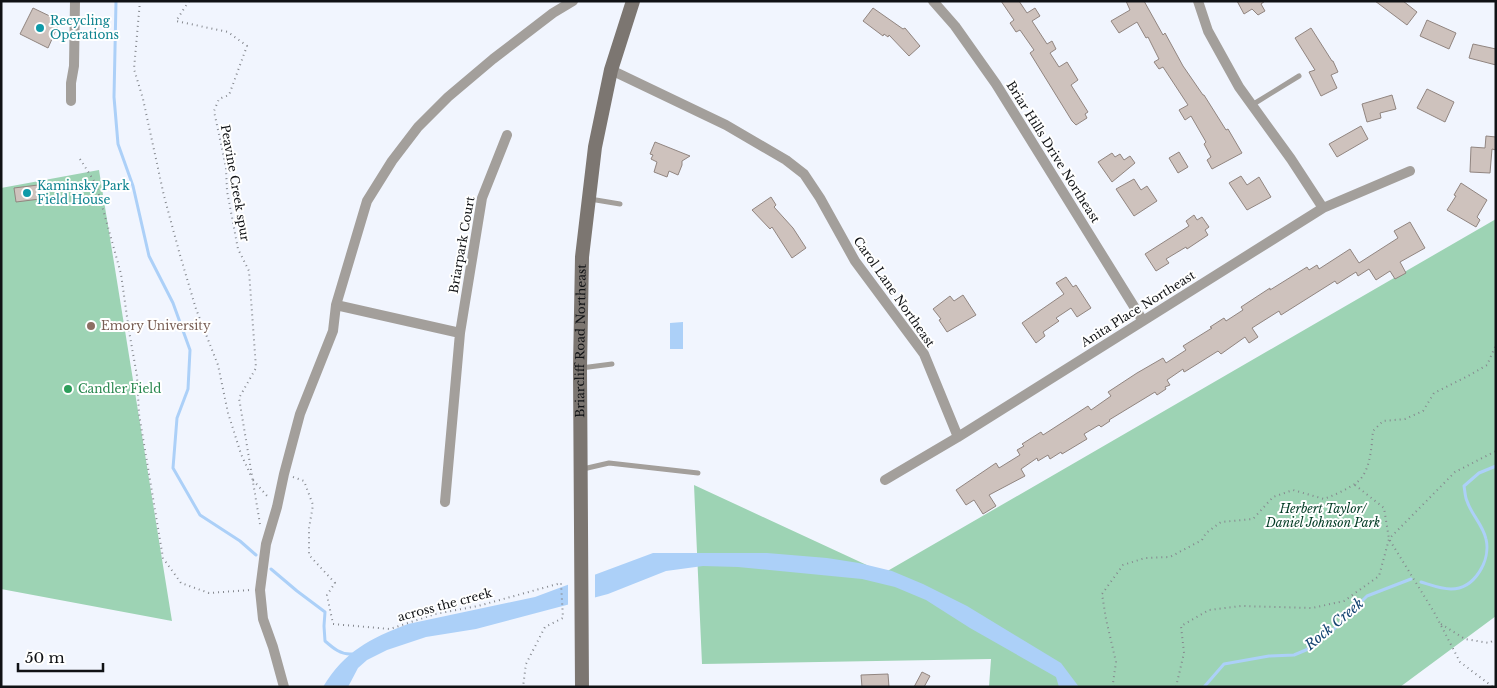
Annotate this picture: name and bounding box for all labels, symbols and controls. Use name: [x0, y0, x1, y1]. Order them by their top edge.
place label: Recycling Operations: [50, 13, 119, 42]
marker: Recycling Operations: [34, 22, 46, 34]
street label: Briar Hills Drive Northeast: [1003, 78, 1104, 226]
street label: Peavine Creek spur: [218, 123, 253, 243]
place label: Kaminsky Park Field House: [37, 178, 130, 207]
marker: Kaminsky Park Field House: [21, 187, 33, 199]
street label: Briarpark Court: [446, 195, 478, 295]
street label: Carol Lane Northeast: [851, 234, 938, 350]
street label: Briarcliff Road Northeast: [572, 264, 589, 418]
street label: Anita Place Northeast: [1077, 267, 1198, 350]
place label: Emory University: [101, 318, 211, 333]
marker: Emory University: [85, 320, 97, 332]
place label: Candler Field: [78, 381, 161, 396]
marker: Candler Field: [62, 383, 74, 395]
park label: Herbert Taylor/ Daniel Johnson Park: [1265, 501, 1380, 530]
street label: across the creek: [396, 585, 494, 624]
water label: Rock Creek: [1300, 594, 1367, 654]
scale bar: [18, 640, 102, 672]
text: 50 m: [25, 648, 65, 667]

